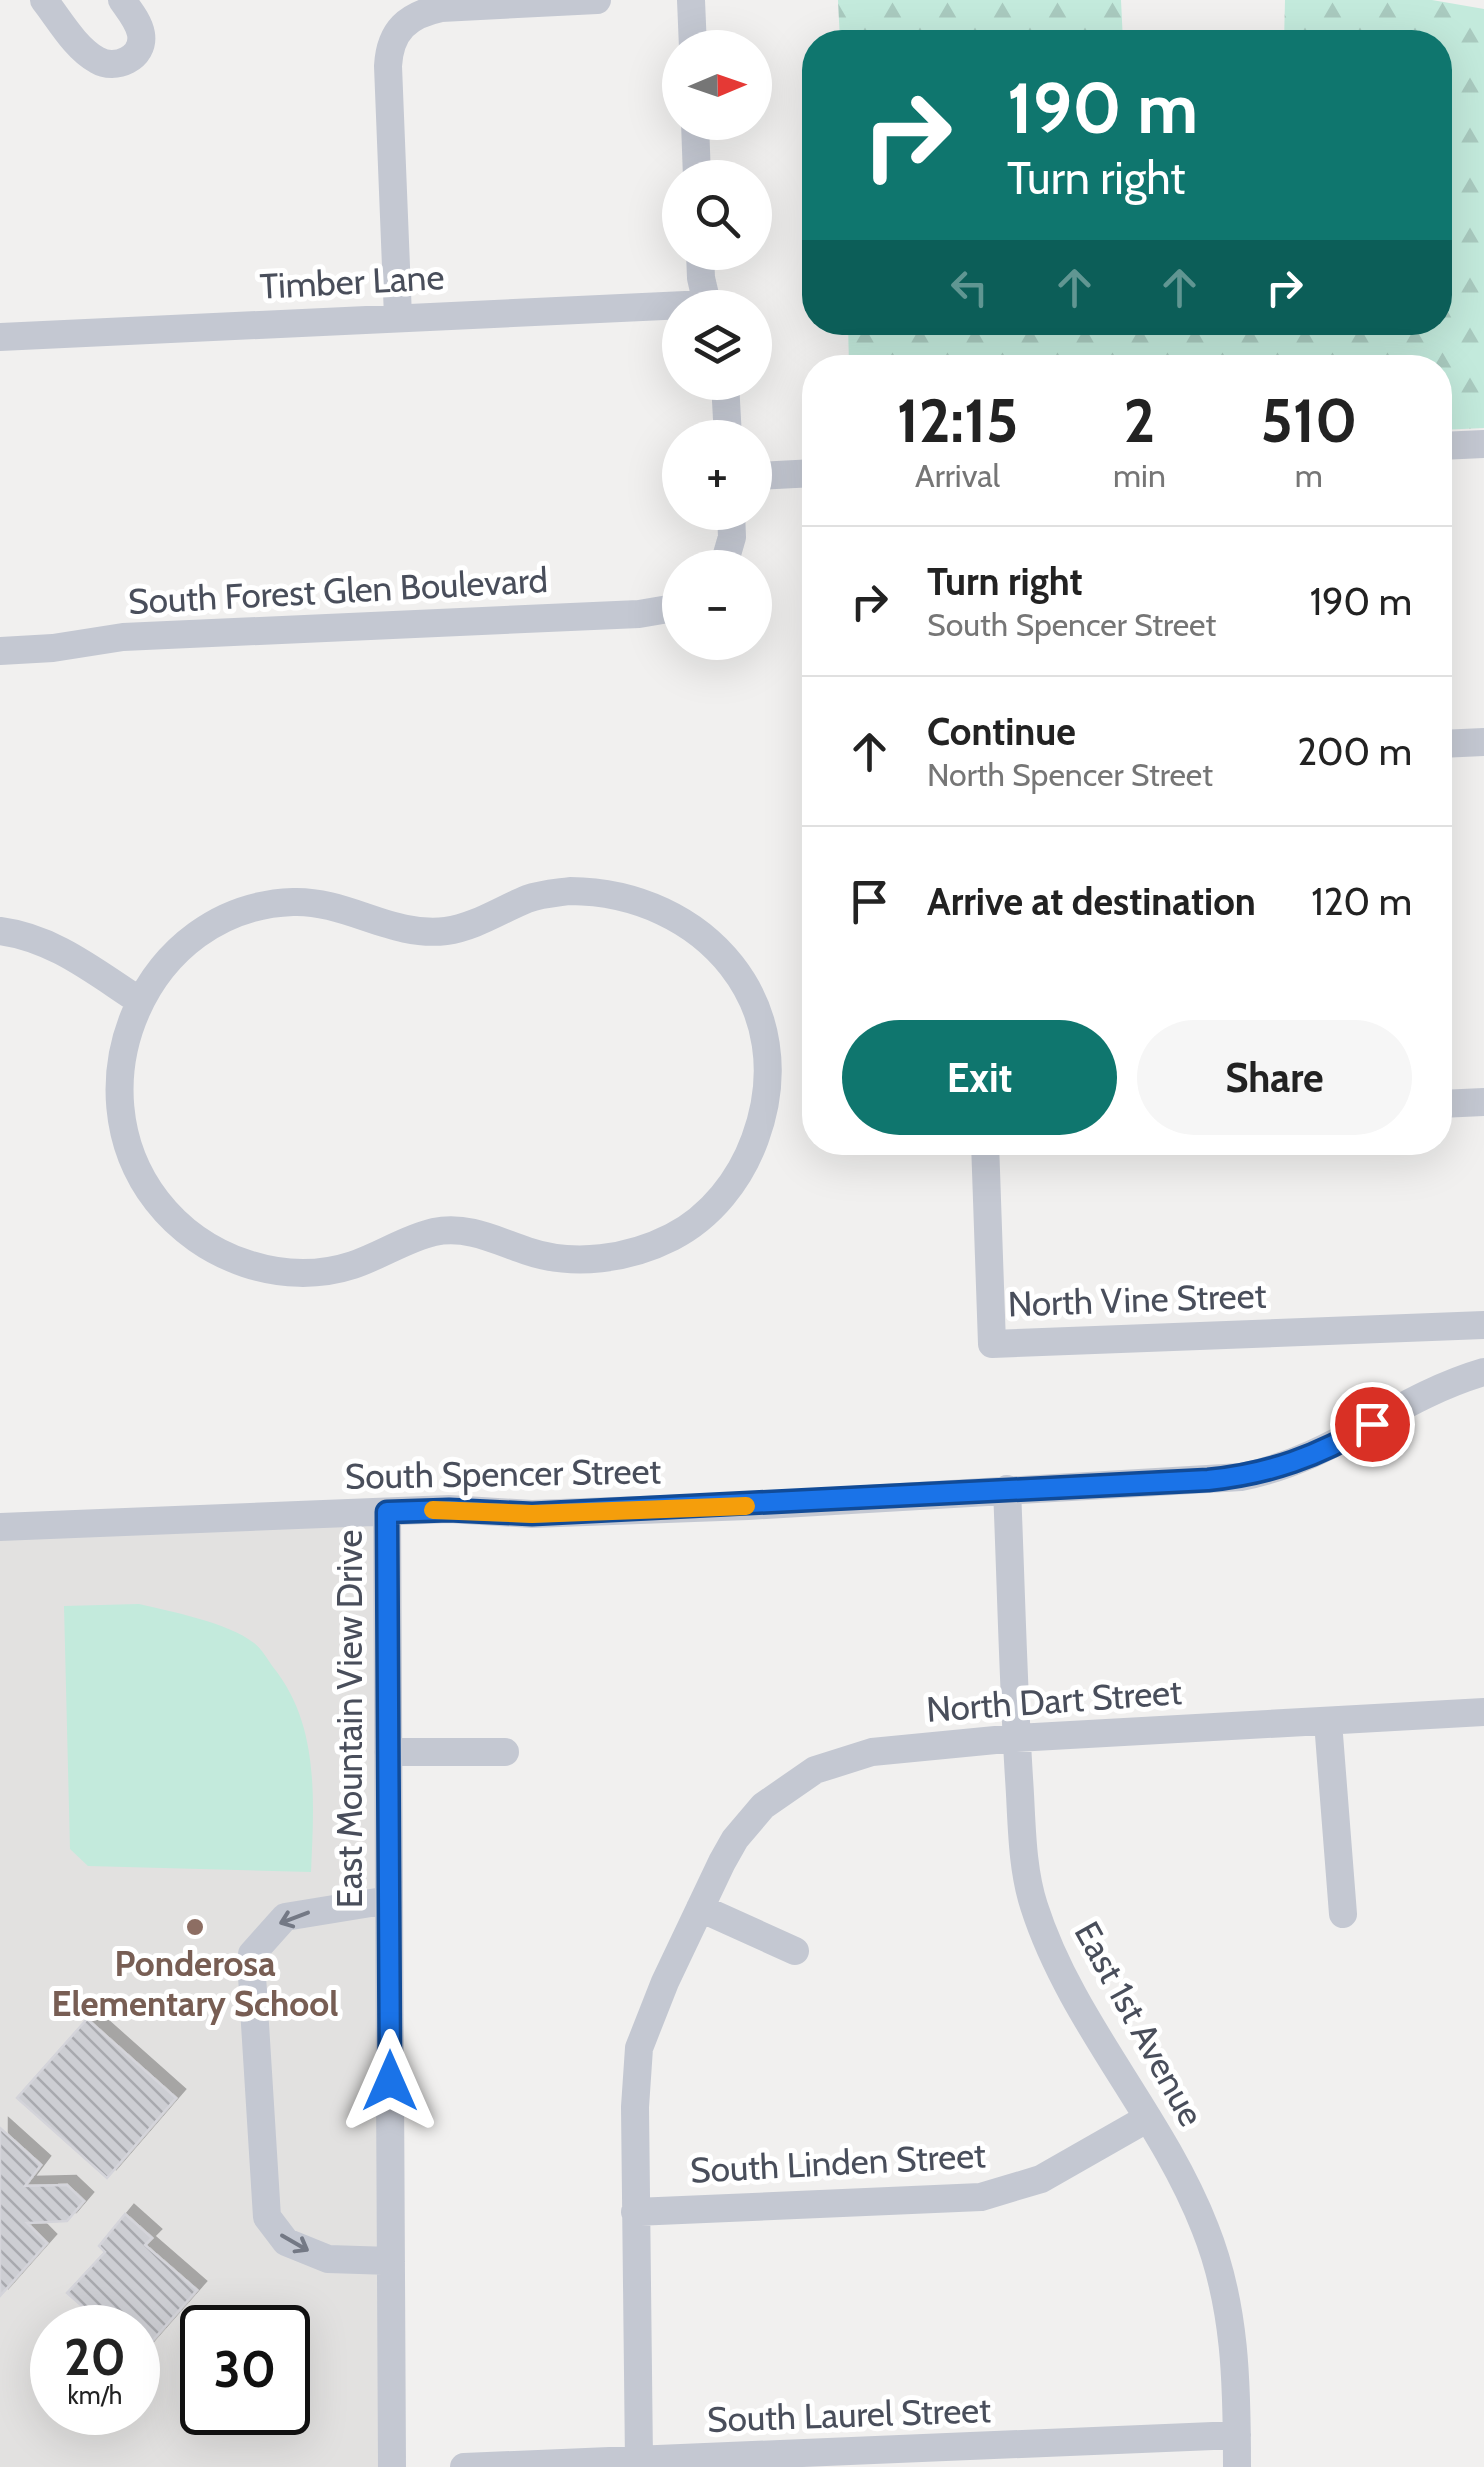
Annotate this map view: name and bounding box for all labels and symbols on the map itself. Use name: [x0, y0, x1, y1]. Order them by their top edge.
north arrow: [662, 30, 772, 140]
street label: Timber Lane: [259, 255, 445, 308]
street label: South Forest Glen Boulevard: [127, 558, 549, 623]
street label: North Vine Street: [1007, 1273, 1267, 1326]
pin: [1330, 1382, 1415, 1467]
street label: South Spencer Street: [344, 1449, 662, 1498]
street label: East Mountain View Drive: [328, 1530, 371, 1908]
street label: North Dart Street: [925, 1670, 1183, 1731]
one-way arrow: [279, 1910, 310, 1928]
street label: East 1st Avenue: [1066, 1914, 1213, 2133]
marker: Ponderosa Elementary School: [184, 1916, 206, 1938]
place label: Ponderosa Elementary School: [52, 1942, 338, 2025]
position arrow: [338, 2029, 442, 2133]
street label: South Linden Street: [689, 2133, 987, 2192]
one-way arrow: [280, 2233, 308, 2253]
speed limit sign: 30: [180, 2305, 310, 2435]
street label: South Laurel Street: [706, 2388, 992, 2441]

